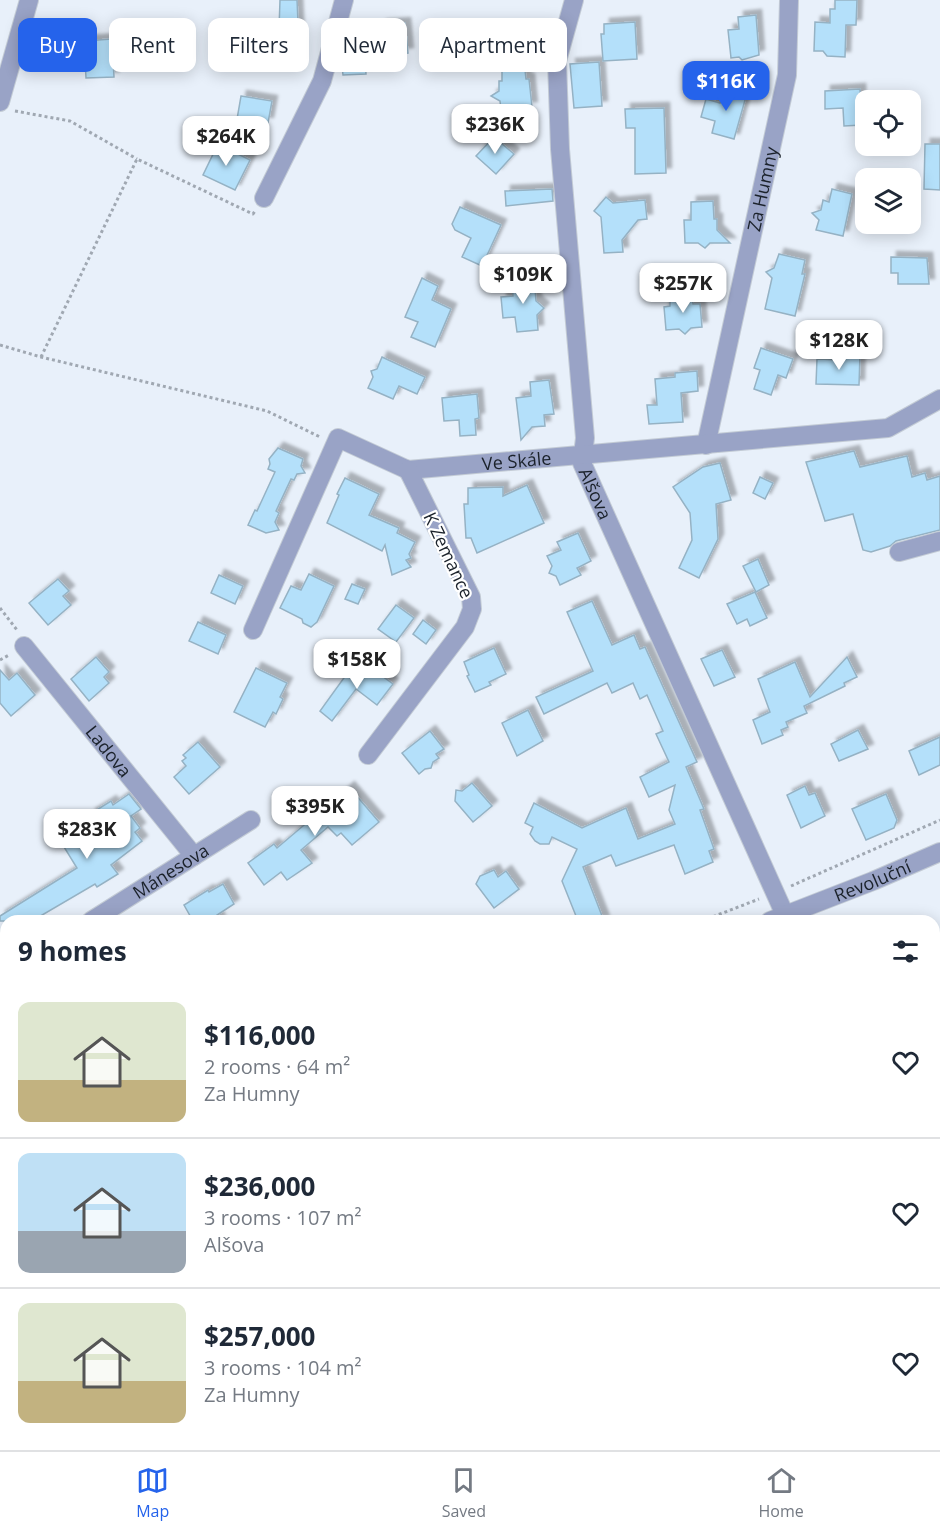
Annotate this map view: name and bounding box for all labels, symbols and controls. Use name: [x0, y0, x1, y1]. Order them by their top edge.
chip: Buy: [18, 18, 97, 72]
chip: Rent: [109, 18, 196, 72]
chip: Filters: [208, 18, 309, 72]
chip: New: [321, 18, 407, 72]
chip: Apartment: [419, 18, 567, 72]
pin: $116K: [684, 61, 768, 112]
text: $116K: [696, 67, 756, 94]
map controls: [855, 90, 921, 234]
button: locate: [855, 90, 921, 156]
pin: $236K: [453, 104, 537, 155]
text: $236K: [465, 110, 525, 137]
pin: $264K: [184, 116, 268, 167]
text: $264K: [196, 122, 256, 149]
street label: Za Humny: [741, 143, 783, 234]
button: layers: [855, 168, 921, 234]
pin: $109K: [481, 254, 565, 305]
text: $109K: [493, 260, 553, 287]
pin: $257K: [641, 263, 725, 314]
text: $257K: [653, 269, 713, 296]
pin: $128K: [797, 320, 881, 371]
text: $128K: [809, 326, 869, 353]
street label: Ve Skále: [481, 446, 552, 475]
street label: Alšova: [574, 464, 618, 523]
street label: K Zemance: [419, 508, 479, 602]
pin: $158K: [315, 639, 399, 690]
text: $158K: [327, 645, 387, 672]
street label: Ladova: [81, 720, 137, 782]
pin: $395K: [273, 786, 357, 837]
text: $395K: [285, 792, 345, 819]
pin: $283K: [45, 809, 129, 860]
text: $283K: [57, 815, 117, 842]
street label: Mánesova: [128, 838, 213, 904]
street label: Revoluční: [831, 854, 915, 907]
text: 9 homes: [18, 933, 127, 969]
icon: filters: [889, 935, 922, 968]
text: $116,000: [204, 1017, 315, 1053]
icon: home: [66, 1026, 138, 1098]
icon: heart: [889, 1046, 922, 1079]
text: 2 rooms · 64 m²: [204, 1053, 350, 1080]
text: Za Humny: [204, 1080, 300, 1107]
text: $236,000: [204, 1168, 315, 1204]
icon: home: [66, 1177, 138, 1249]
icon: heart: [889, 1197, 922, 1230]
text: 3 rooms · 107 m²: [204, 1204, 362, 1231]
text: Alšova: [204, 1231, 264, 1258]
text: $257,000: [204, 1318, 315, 1354]
icon: home: [66, 1327, 138, 1399]
icon: heart: [889, 1347, 922, 1380]
text: 3 rooms · 104 m²: [204, 1354, 362, 1381]
text: Za Humny: [204, 1381, 300, 1408]
tab: Map: [136, 1464, 169, 1522]
tab: Saved: [442, 1464, 486, 1522]
tab: Home: [759, 1464, 804, 1522]

